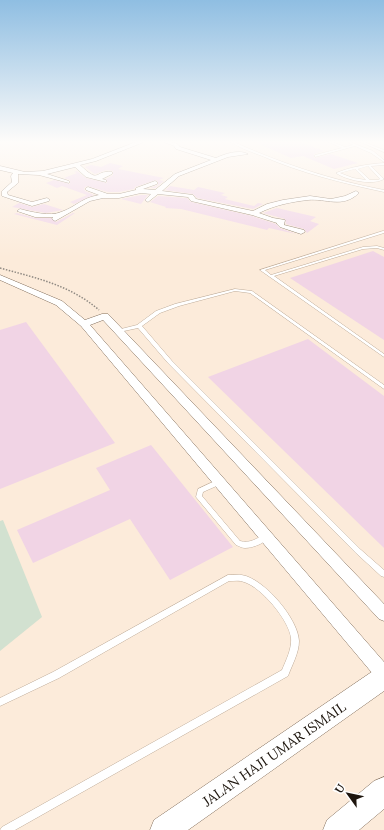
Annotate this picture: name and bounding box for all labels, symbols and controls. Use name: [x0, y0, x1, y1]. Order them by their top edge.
street label: JALAN HAJI UMAR ISMAIL: [199, 698, 349, 810]
north arrow: [328, 774, 368, 814]

